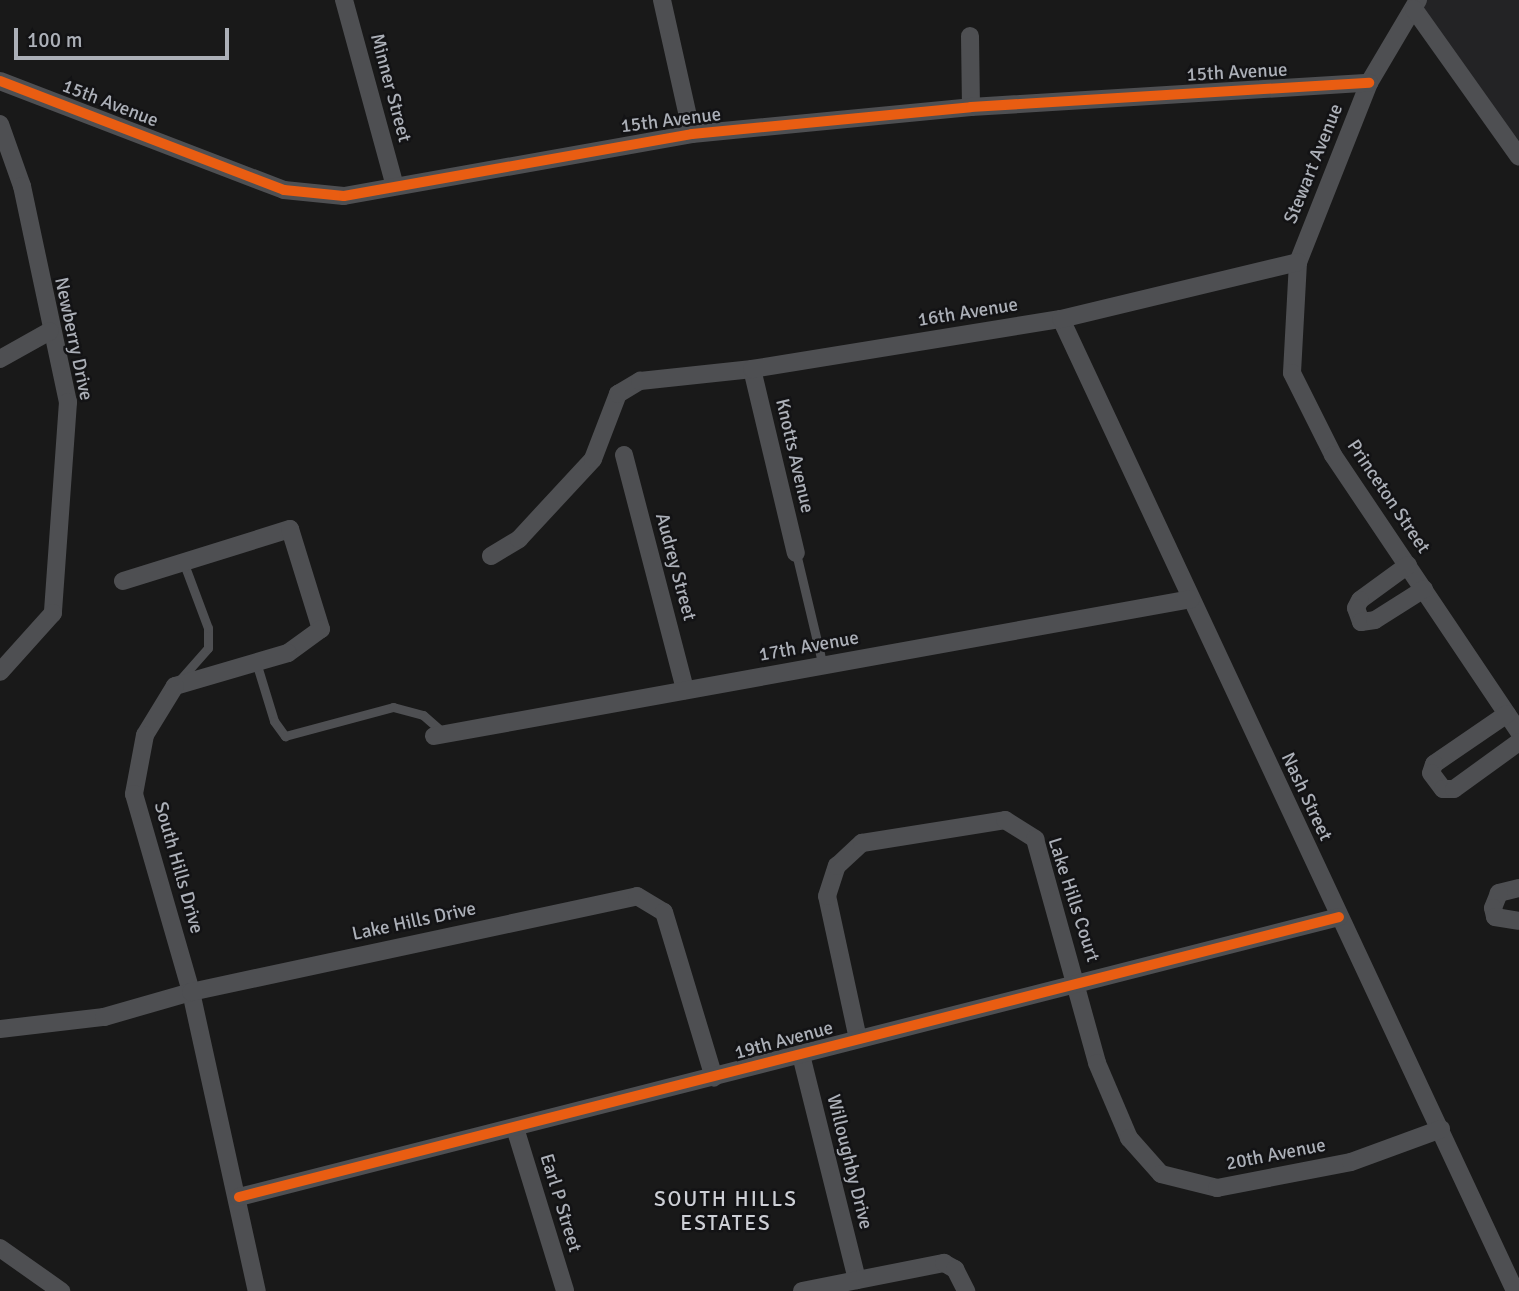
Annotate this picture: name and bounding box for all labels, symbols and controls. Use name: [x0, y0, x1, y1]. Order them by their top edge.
scale bar: [18, 14, 233, 58]
text: 100 m: [27, 27, 82, 53]
street label: Minner Street: [365, 31, 415, 145]
street label: 15th Avenue: [1186, 59, 1288, 87]
street label: 15th Avenue: [59, 75, 161, 133]
street label: Stewart Avenue: [1280, 101, 1348, 227]
street label: 15th Avenue: [619, 104, 723, 138]
street label: Newberry Drive: [49, 275, 97, 403]
street label: 16th Avenue: [916, 294, 1020, 332]
street label: Knotts Avenue: [770, 397, 818, 515]
street label: Princeton Street: [1342, 436, 1434, 558]
street label: Audrey Street: [650, 511, 700, 623]
street label: 17th Avenue: [757, 627, 861, 667]
street label: Nash Street: [1276, 749, 1336, 845]
street label: South Hills Drive: [148, 800, 208, 936]
street label: Lake Hills Court: [1042, 835, 1104, 965]
street label: Lake Hills Drive: [350, 898, 478, 946]
street label: 19th Avenue: [732, 1017, 836, 1065]
street label: Willoughby Drive: [821, 1092, 877, 1232]
street label: 20th Avenue: [1224, 1134, 1328, 1176]
street label: Earl P Street: [534, 1151, 586, 1255]
district label: SOUTH HILLS ESTATES: [655, 1186, 797, 1236]

